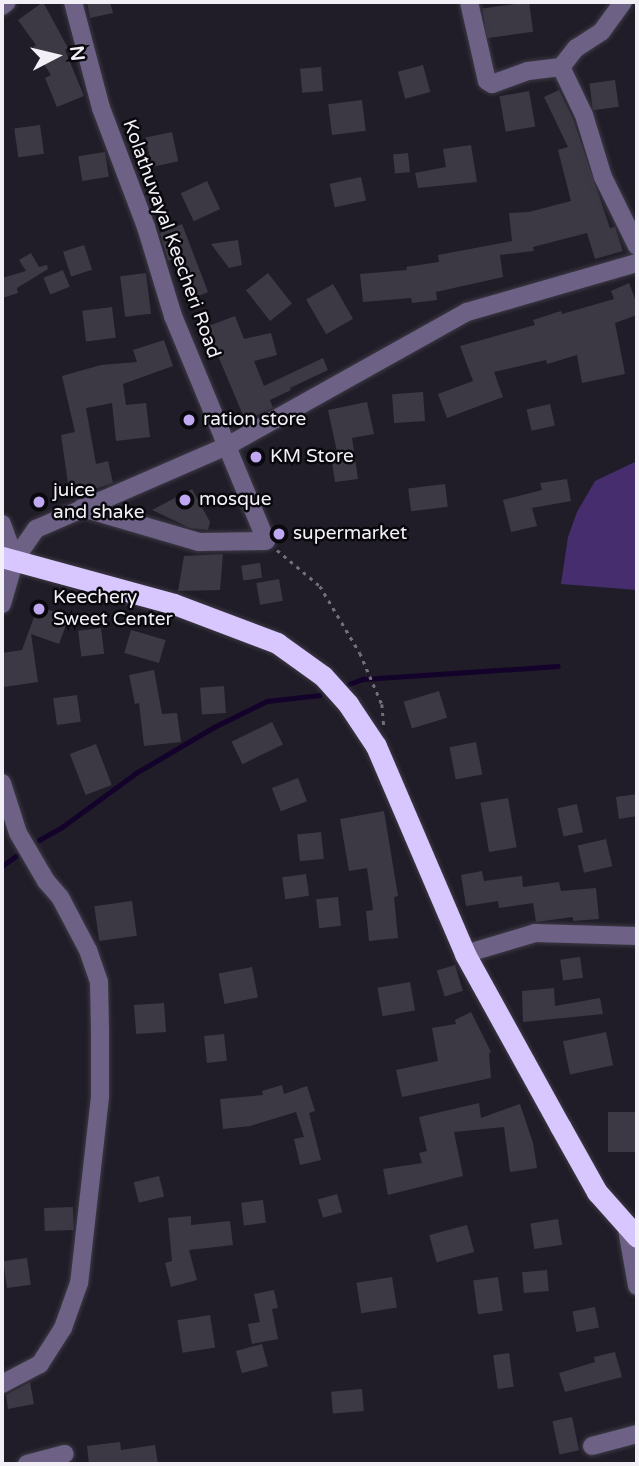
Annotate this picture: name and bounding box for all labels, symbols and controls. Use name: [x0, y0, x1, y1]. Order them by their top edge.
north arrow: [21, 21, 91, 91]
text: N: [65, 45, 89, 62]
street label: Kolathuvayal Keecheri Road: [117, 117, 225, 361]
place label: ration store: [203, 409, 306, 431]
marker: ration store: [181, 412, 197, 428]
place label: KM Store: [270, 446, 354, 468]
marker: KM Store: [248, 449, 264, 465]
place label: juice and shake: [53, 480, 144, 524]
place label: mosque: [199, 489, 271, 511]
marker: mosque: [177, 492, 193, 508]
marker: juice and shake: [31, 494, 47, 510]
place label: supermarket: [293, 523, 407, 545]
marker: supermarket: [271, 526, 287, 542]
place label: Keechery Sweet Center: [53, 587, 173, 631]
marker: Keechery Sweet Center: [31, 601, 47, 617]

